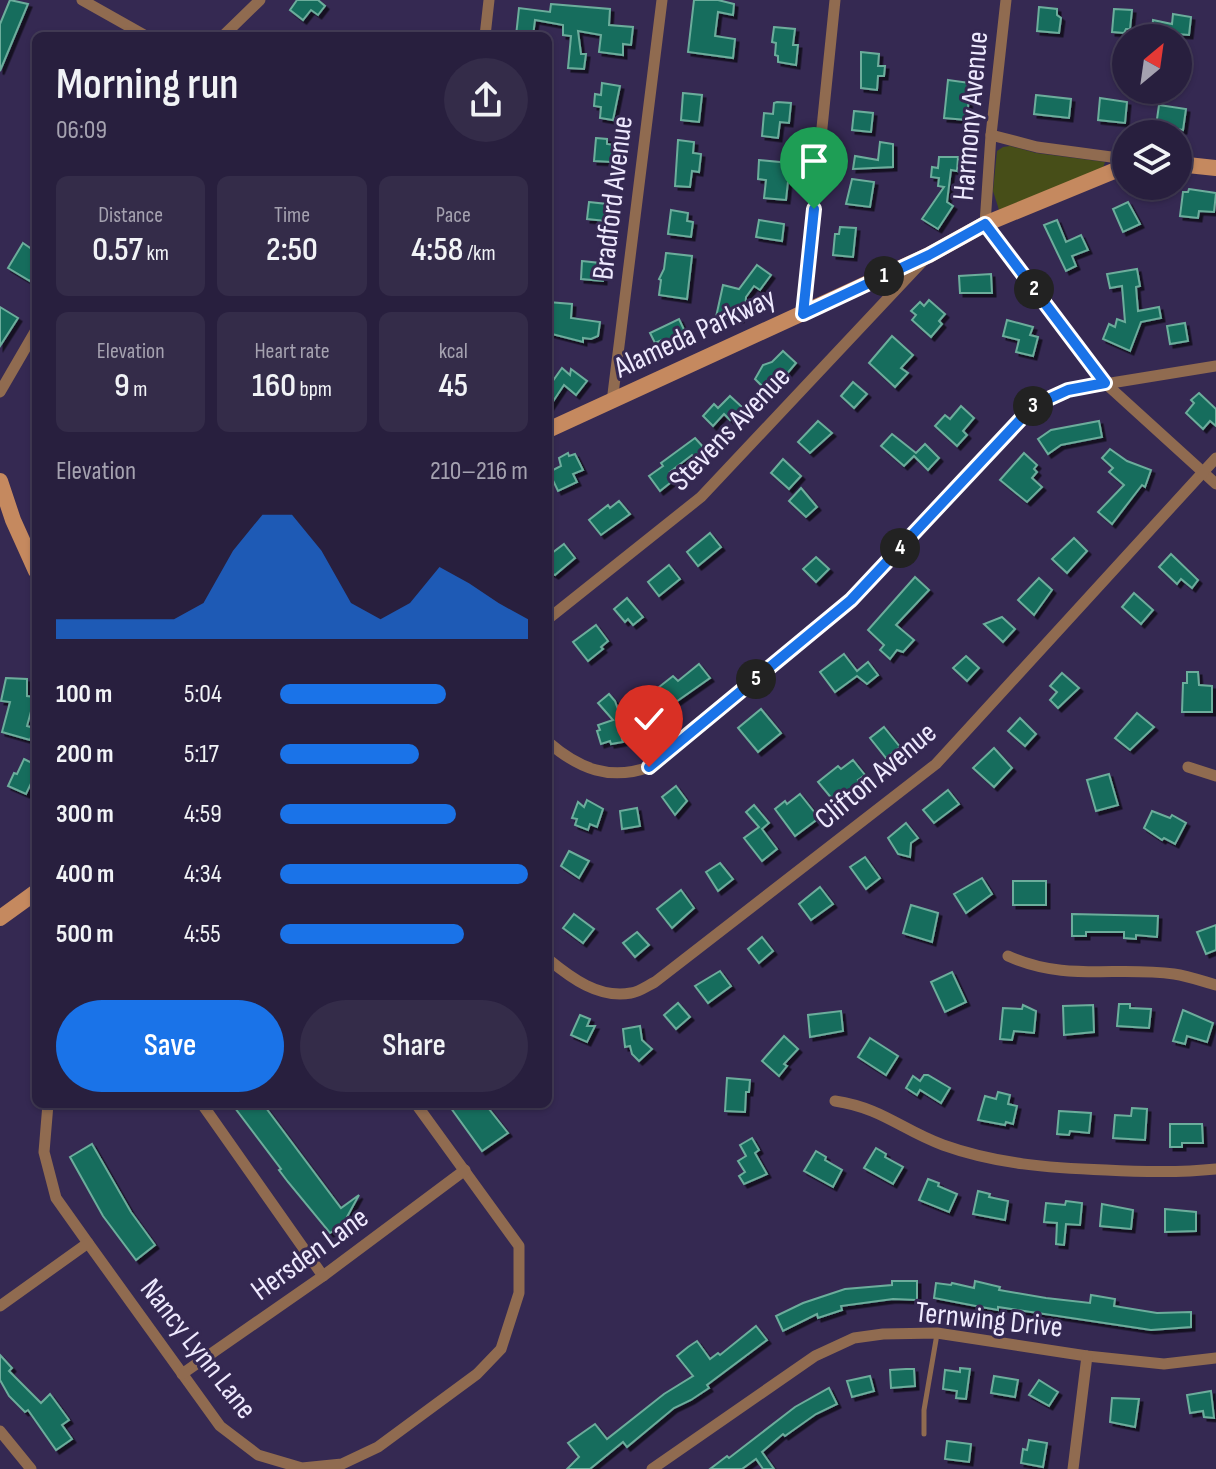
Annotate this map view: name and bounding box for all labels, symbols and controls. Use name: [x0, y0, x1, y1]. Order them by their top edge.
north arrow: [1112, 24, 1192, 104]
map controls: [1112, 24, 1192, 200]
street label: Harmony Avenue: [946, 30, 996, 202]
text: Morning run: [56, 58, 239, 111]
button: share: [444, 58, 528, 142]
street label: Bradford Avenue: [585, 114, 641, 282]
text: 06:09: [56, 115, 107, 146]
button: layers: [1112, 120, 1192, 200]
pin: [780, 127, 848, 209]
icon: arrive: [792, 139, 836, 183]
text: Distance: [98, 202, 163, 229]
text: Time: [274, 202, 310, 229]
text: Pace: [436, 202, 471, 229]
text: 0.57: [92, 229, 143, 270]
text: 2:50: [266, 229, 318, 270]
text: 4:58: [411, 229, 463, 270]
text: km: [143, 240, 169, 267]
text: /km: [463, 240, 496, 267]
pin: 1: [864, 256, 904, 296]
text: 1: [880, 262, 888, 289]
pin: 2: [1014, 269, 1054, 309]
text: 2: [1029, 275, 1039, 302]
street label: Alameda Parkway: [608, 280, 782, 386]
text: Elevation: [97, 338, 165, 365]
text: Heart rate: [254, 338, 330, 365]
text: kcal: [439, 338, 468, 365]
street label: Stevens Avenue: [662, 359, 798, 499]
text: 9: [114, 365, 130, 406]
text: 160: [252, 365, 296, 406]
text: 45: [439, 365, 468, 406]
text: m: [130, 376, 147, 403]
text: bpm: [296, 376, 332, 403]
pin: 3: [1013, 386, 1053, 426]
text: 3: [1028, 392, 1038, 419]
text: Elevation: [56, 456, 136, 487]
text: 210–216 m: [430, 456, 528, 487]
pin: 4: [880, 528, 920, 568]
text: 4: [895, 534, 905, 561]
pin: 5: [736, 659, 776, 699]
text: 5: [751, 665, 761, 692]
text: 100 m: [56, 679, 112, 710]
text: 5:04: [184, 679, 222, 710]
pin: [615, 685, 683, 767]
icon: check: [627, 697, 671, 741]
street label: Clifton Avenue: [808, 715, 944, 837]
text: 200 m: [56, 739, 113, 770]
text: 5:17: [184, 739, 219, 770]
text: 300 m: [56, 799, 114, 830]
text: 4:59: [184, 799, 222, 830]
text: 400 m: [56, 859, 114, 890]
text: 4:34: [184, 859, 222, 890]
text: 500 m: [56, 919, 113, 950]
text: 4:55: [184, 919, 221, 950]
button: Save: [56, 1000, 284, 1092]
button: Share: [300, 1000, 528, 1092]
street label: Hersden Lane: [244, 1199, 376, 1309]
street label: Nancy Lynn Lane: [132, 1272, 264, 1426]
street label: Ternwing Drive: [913, 1294, 1065, 1346]

